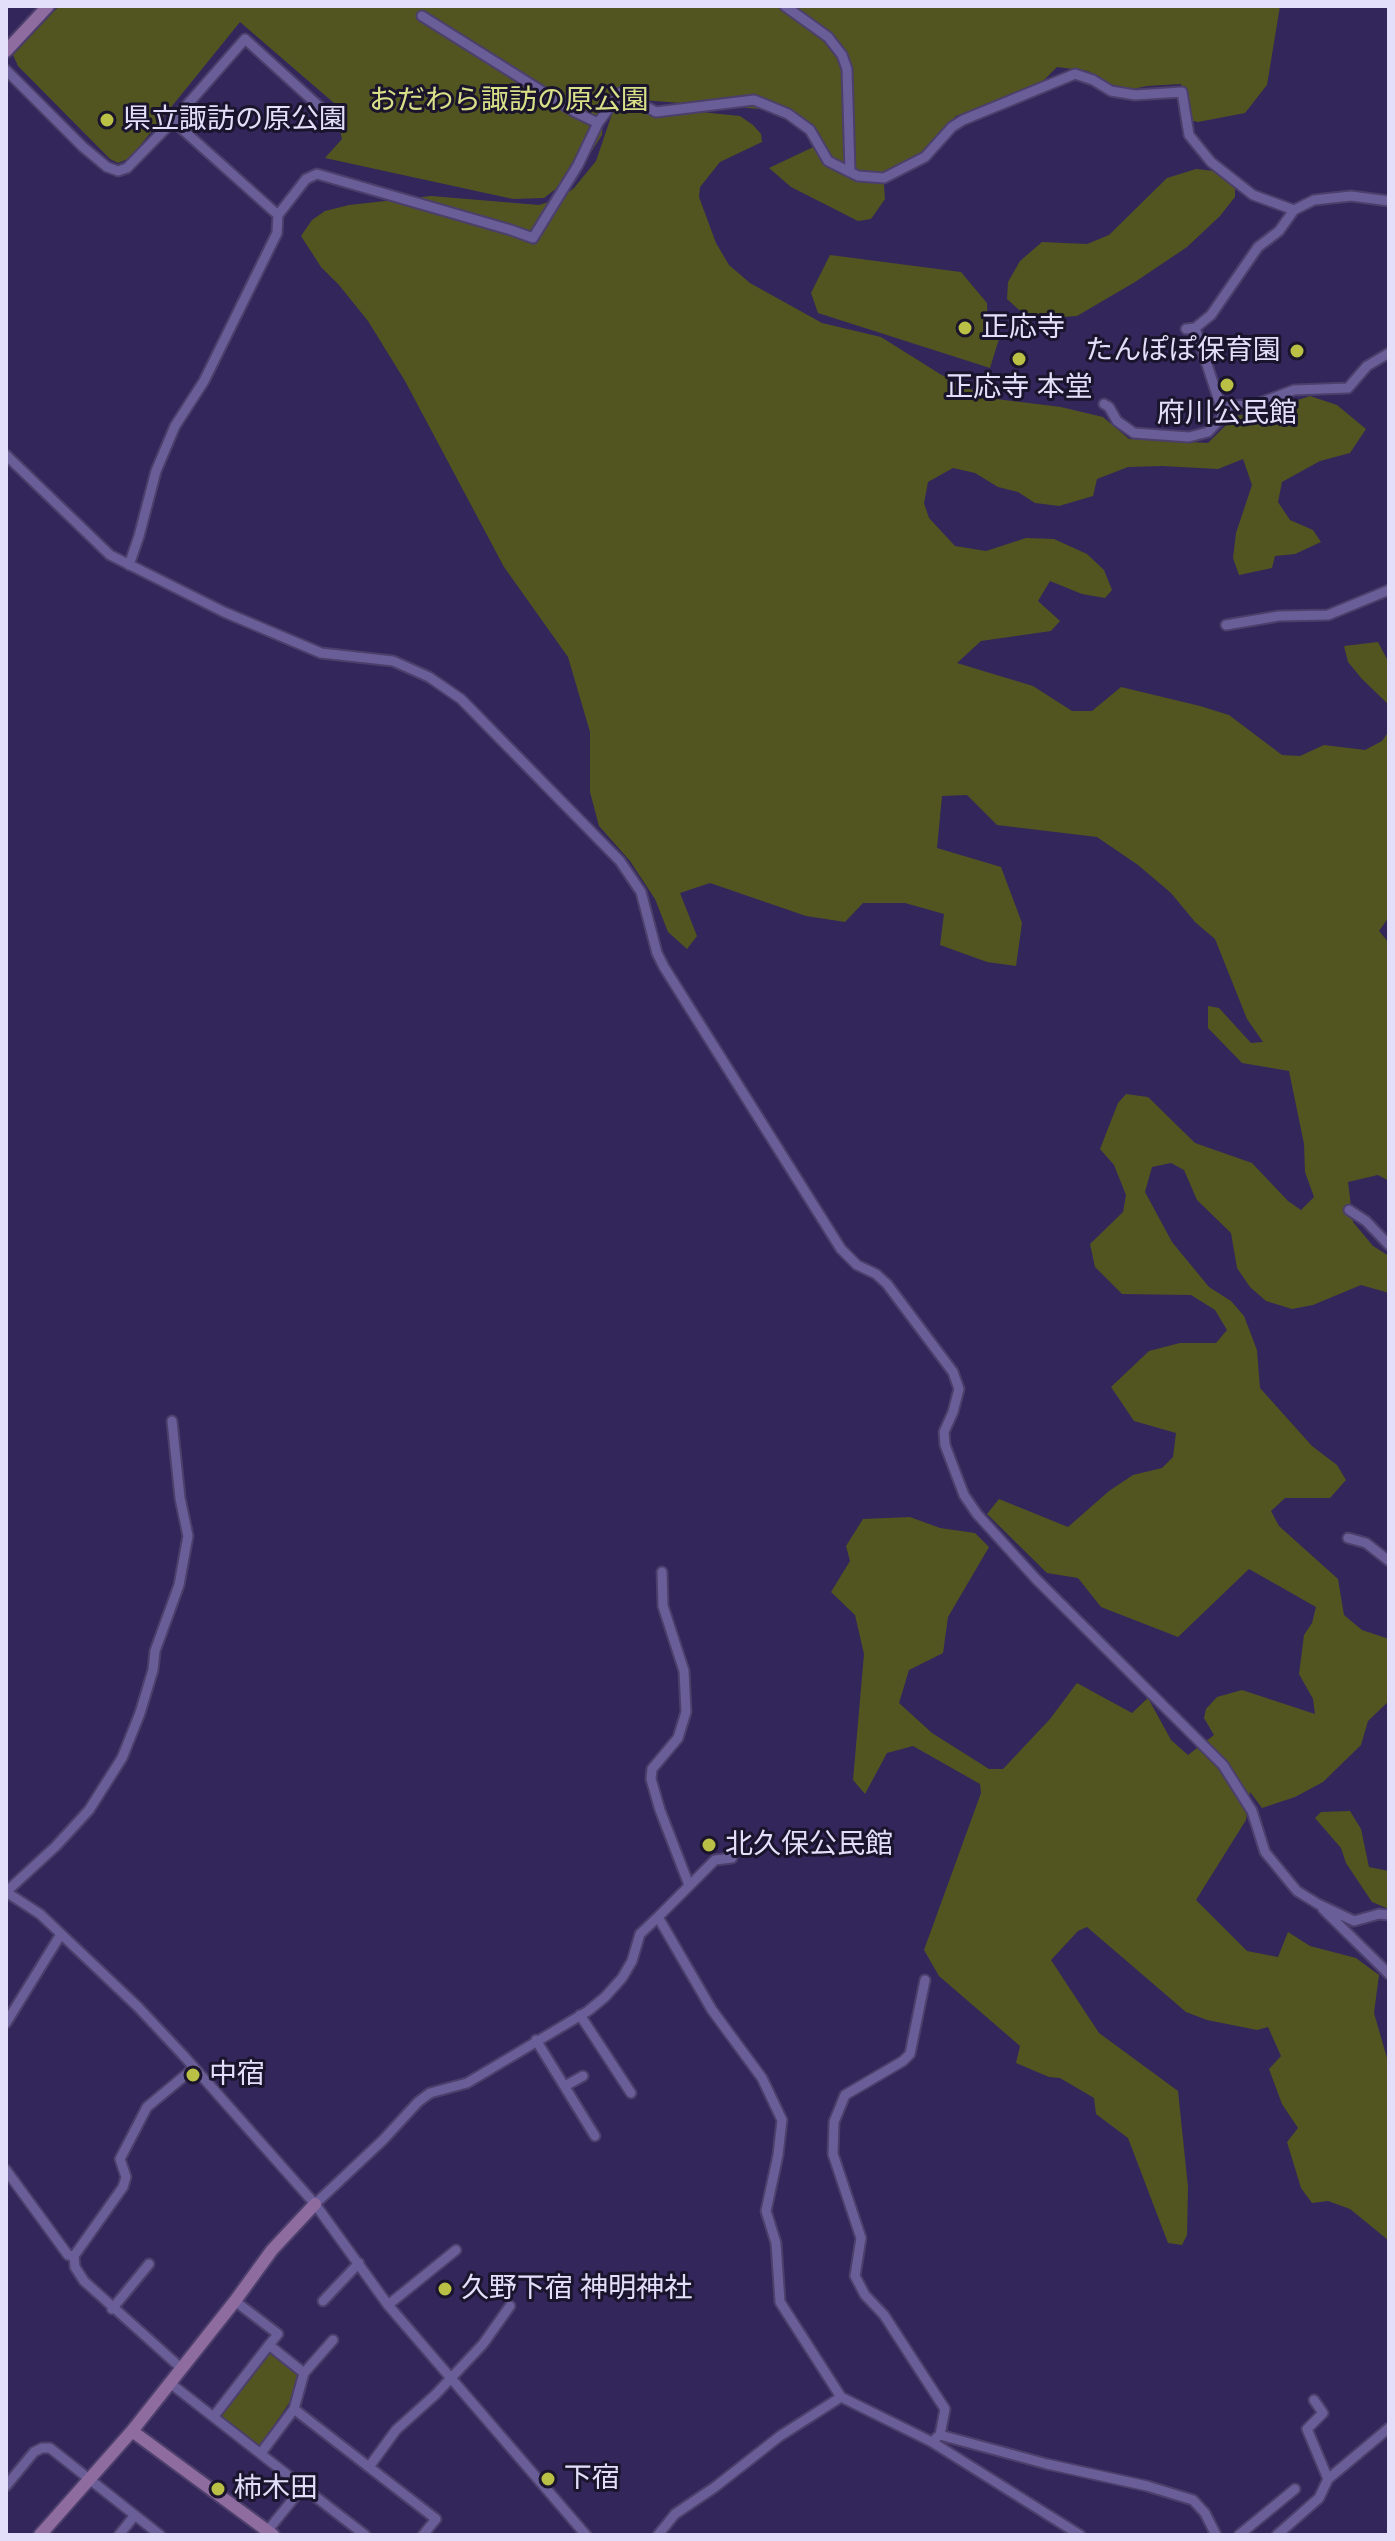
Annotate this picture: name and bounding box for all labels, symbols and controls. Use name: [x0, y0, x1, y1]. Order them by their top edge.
park label: おだわら諏訪の原公園: [369, 84, 649, 118]
place label: 県立諏訪の原公園: [123, 103, 347, 137]
marker: 県立諏訪の原公園: [98, 111, 116, 129]
place label: 正応寺: [981, 311, 1065, 345]
marker: 正応寺: [956, 319, 974, 337]
place label: たんぽぽ保育園: [1085, 334, 1281, 368]
marker: たんぽぽ保育園: [1288, 342, 1306, 360]
marker: 正応寺 本堂: [1010, 350, 1028, 368]
place label: 正応寺 本堂: [945, 371, 1093, 405]
marker: 府川公民館: [1218, 376, 1236, 394]
place label: 府川公民館: [1157, 397, 1297, 431]
place label: 北久保公民館: [725, 1828, 893, 1862]
marker: 北久保公民館: [700, 1836, 718, 1854]
place label: 中宿: [209, 2058, 265, 2092]
marker: 中宿: [184, 2066, 202, 2084]
place label: 久野下宿 神明神社: [461, 2272, 692, 2306]
marker: 久野下宿 神明神社: [436, 2280, 454, 2298]
place label: 下宿: [564, 2462, 620, 2496]
marker: 下宿: [539, 2470, 557, 2488]
place label: 柿木田: [234, 2472, 318, 2506]
marker: 柿木田: [209, 2480, 227, 2498]

